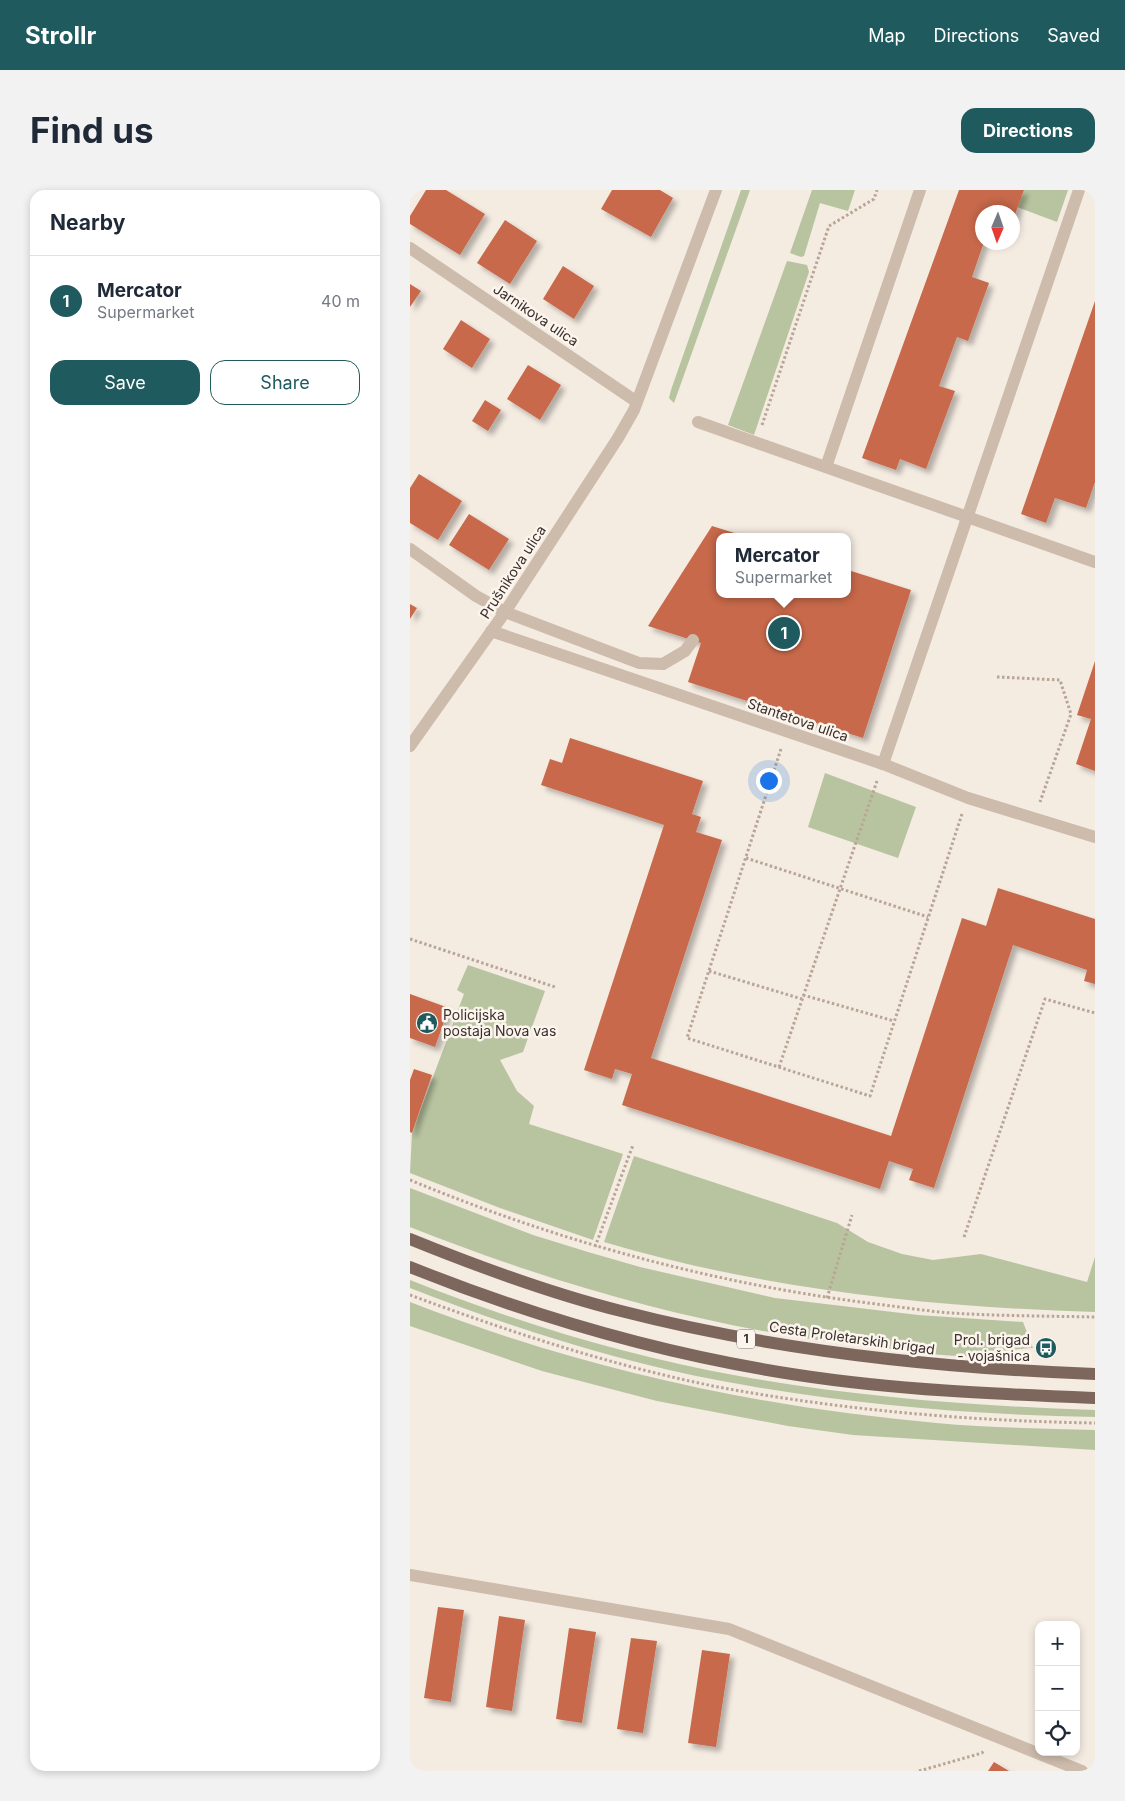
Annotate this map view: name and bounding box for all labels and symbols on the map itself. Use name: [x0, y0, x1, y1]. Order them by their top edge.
north arrow: [975, 205, 1020, 250]
street label: Jarnikova ulica: [490, 280, 582, 349]
street label: Prušnikova ulica: [476, 522, 549, 622]
pin: 1: [768, 614, 800, 652]
street label: Stantetova ulica: [745, 694, 851, 745]
your location: [756, 768, 782, 794]
place label: Policijska postaja Nova vas: [443, 1006, 556, 1039]
public building icon: Policijska postaja Nova vas: [415, 1011, 439, 1035]
street label: Cesta Proletarskih brigad: [768, 1317, 936, 1358]
road number: 1: [737, 1330, 755, 1348]
place label: Prol. brigad - vojašnica: [954, 1331, 1030, 1364]
bus stop icon: Prol. brigad - vojašnica: [1034, 1336, 1058, 1360]

